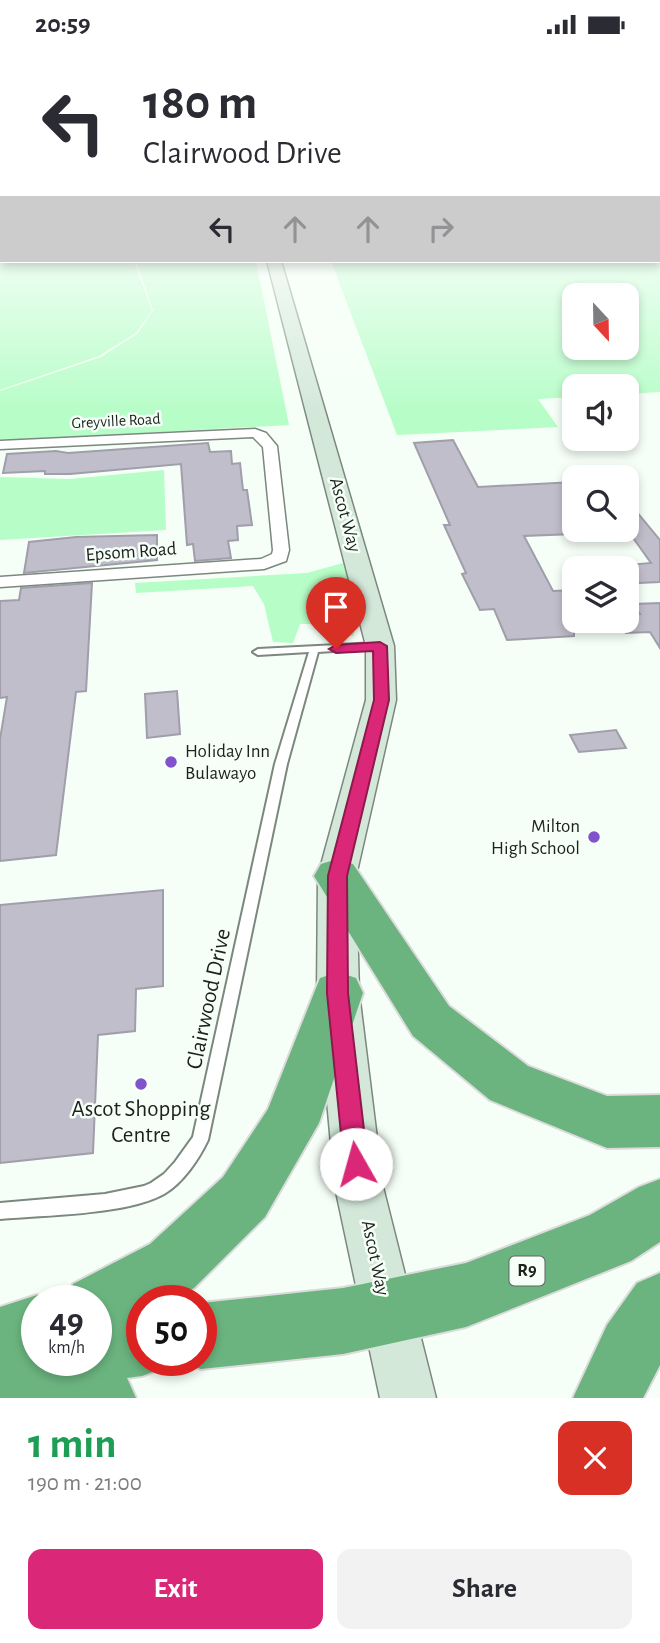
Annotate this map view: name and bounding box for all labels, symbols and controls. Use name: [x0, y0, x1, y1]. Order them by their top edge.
text: 20:59: [35, 11, 91, 37]
icon: left: [28, 77, 119, 168]
text: 180 m: [143, 79, 257, 128]
text: Clairwood Drive: [143, 137, 342, 169]
icon: left: [203, 210, 241, 248]
icon: ahead: [276, 210, 314, 248]
icon: ahead: [349, 210, 387, 248]
icon: right: [422, 210, 460, 248]
north arrow: [562, 283, 639, 361]
map controls: [562, 283, 639, 633]
button: sound: [562, 374, 639, 451]
street label: Greyville Road: [71, 411, 161, 432]
button: search: [562, 465, 639, 542]
street label: Ascot Way: [326, 476, 364, 554]
street label: Epsom Road: [85, 539, 177, 565]
button: layers: [562, 556, 639, 633]
pin: [306, 577, 366, 649]
icon: arrive: [317, 588, 355, 626]
place label: Holiday Inn Bulawayo: [185, 742, 270, 783]
marker: Holiday Inn Bulawayo: [163, 754, 179, 770]
place label: Milton High School: [491, 817, 580, 858]
marker: Milton High School: [586, 829, 602, 845]
street label: Clairwood Drive: [183, 927, 235, 1071]
marker: Ascot Shopping Centre: [133, 1076, 149, 1092]
place label: Ascot Shopping Centre: [71, 1098, 211, 1147]
position arrow: [319, 1127, 393, 1201]
street label: Ascot Way: [358, 1219, 392, 1297]
road number: R9: [510, 1257, 544, 1286]
speed limit sign: 50: [126, 1285, 217, 1376]
text: 49: [49, 1304, 84, 1339]
text: km/h: [48, 1339, 85, 1357]
button: close: [558, 1421, 632, 1495]
text: 1 min: [28, 1423, 117, 1465]
text: 190 m · 21:00: [28, 1472, 142, 1495]
button: Exit: [28, 1549, 323, 1629]
button: Share: [337, 1549, 632, 1629]

